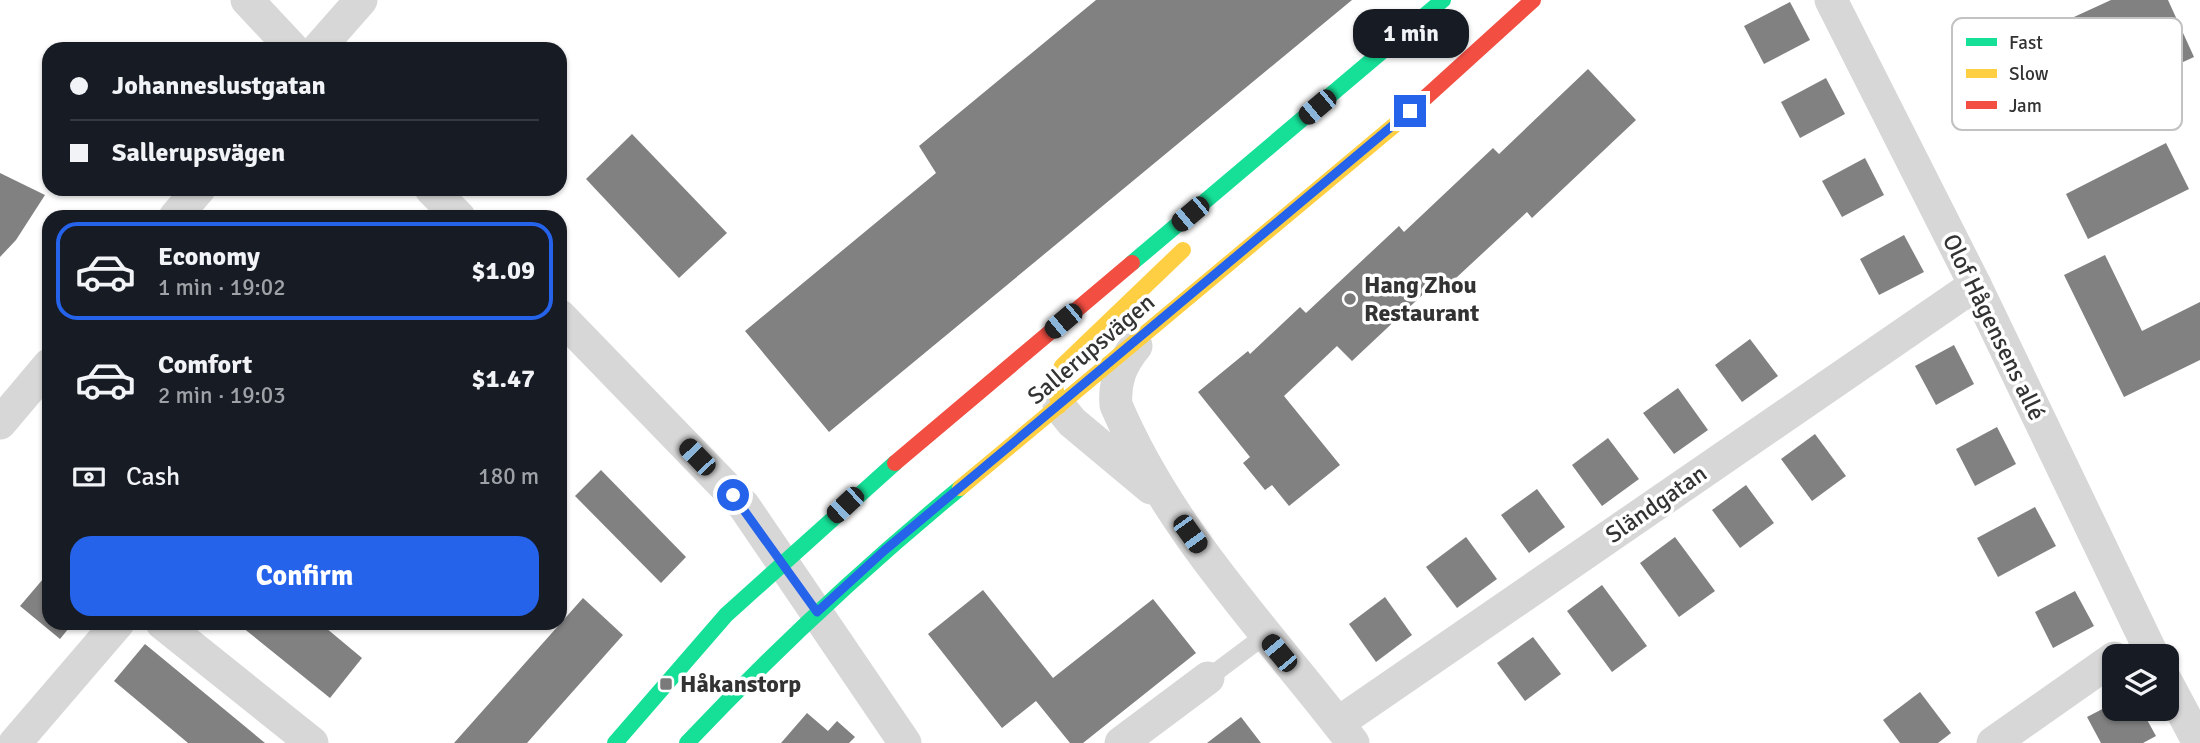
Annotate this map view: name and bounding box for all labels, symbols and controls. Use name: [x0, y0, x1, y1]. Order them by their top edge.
callout: 1 min: [1352, 10, 1468, 58]
legend: [1952, 18, 2182, 130]
text: 1 min: [1383, 19, 1439, 48]
text: Fast: [2009, 31, 2043, 55]
text: Slow: [2009, 62, 2049, 86]
text: Johanneslustgatan: [112, 70, 326, 102]
car: [1295, 85, 1340, 129]
text: Jam: [2009, 94, 2042, 118]
route end: [1394, 95, 1426, 127]
text: Sallerupsvägen: [112, 137, 285, 169]
car: [1168, 192, 1213, 236]
street label: Olof Hågensens allé: [1936, 229, 2052, 425]
icon: car: [74, 240, 137, 303]
text: Economy: [158, 241, 260, 273]
text: $1.09: [471, 255, 535, 287]
place label: Hang Zhou Restaurant: [1364, 270, 1479, 328]
text: 1 min · 19:02: [158, 273, 286, 302]
street label: Sallerupsvägen: [1021, 287, 1161, 411]
marker: Hang Zhou Restaurant: [1342, 291, 1358, 307]
car: [1041, 299, 1086, 343]
icon: car: [74, 348, 137, 411]
text: Comfort: [158, 349, 252, 381]
text: $1.47: [471, 363, 535, 395]
text: 2 min · 19:03: [158, 381, 286, 410]
car: [675, 435, 720, 479]
icon: cash: [70, 458, 108, 496]
street label: Sländgatan: [1600, 458, 1712, 550]
text: Cash: [126, 461, 180, 493]
text: 180 m: [478, 462, 539, 491]
route start: [717, 479, 749, 511]
car: [823, 483, 868, 527]
car: [1170, 511, 1211, 557]
button: Confirm: [70, 536, 539, 616]
car: [1258, 630, 1301, 676]
map controls: [2102, 644, 2179, 721]
button: layers: [2102, 644, 2179, 721]
place label: Håkanstorp: [680, 669, 801, 699]
marker: Håkanstorp: [658, 676, 674, 692]

